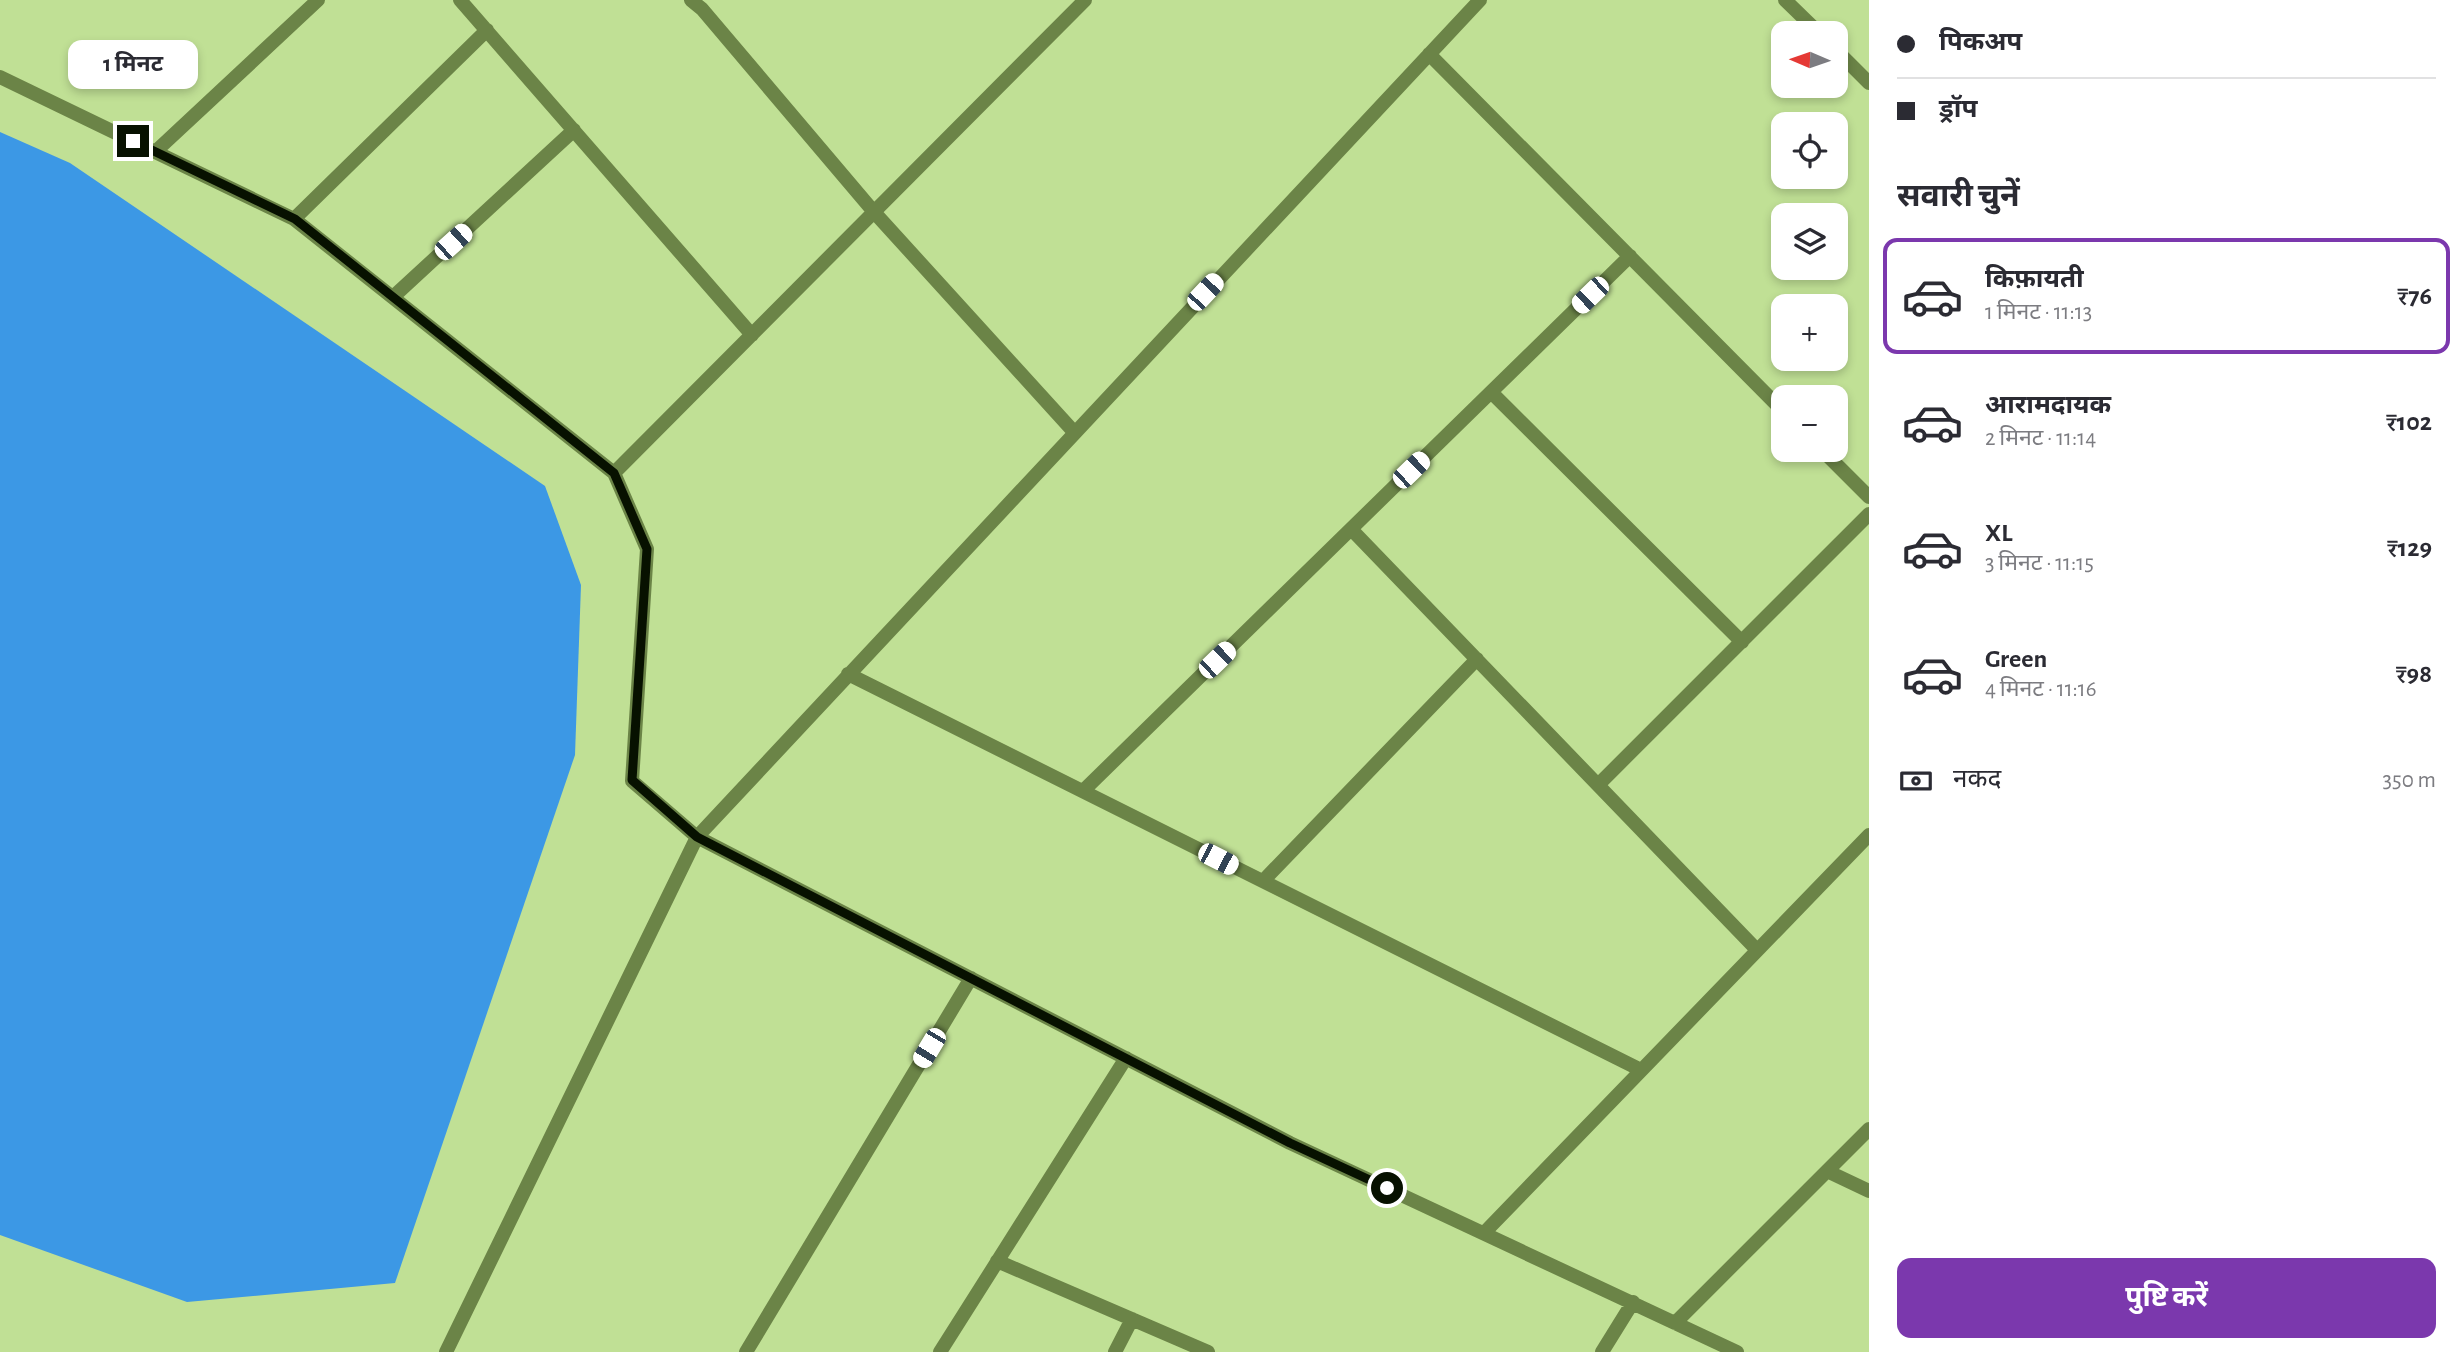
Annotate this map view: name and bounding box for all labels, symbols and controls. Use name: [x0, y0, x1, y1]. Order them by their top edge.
north arrow: [1771, 21, 1848, 98]
map controls: [1771, 21, 1848, 462]
text: पिकअप: [1939, 29, 2022, 55]
callout: 1 मिनट: [68, 40, 198, 88]
text: 1 मिनट: [103, 53, 163, 76]
text: ड्रॉप: [1939, 96, 1977, 122]
button: locate: [1771, 112, 1848, 189]
route end: [117, 125, 149, 157]
text: सवारी चुनें: [1897, 180, 2020, 212]
button: layers: [1771, 203, 1848, 280]
car: [431, 220, 476, 264]
icon: car: [1901, 265, 1964, 328]
text: किफ़ायती: [1985, 266, 2084, 292]
car: [1183, 269, 1228, 315]
car: [1568, 273, 1613, 317]
text: ₹76: [2397, 283, 2432, 309]
button: +: [1771, 294, 1848, 371]
text: 1 मिनट · 11:13: [1985, 301, 2092, 324]
button: −: [1771, 385, 1848, 462]
icon: car: [1901, 391, 1964, 454]
text: आरामदायक: [1985, 392, 2111, 418]
text: ₹102: [2386, 409, 2432, 435]
text: 2 मिनट · 11:14: [1985, 427, 2096, 450]
car: [1389, 448, 1434, 492]
icon: car: [1901, 517, 1964, 580]
text: XL: [1985, 520, 2012, 546]
text: ₹129: [2387, 535, 2432, 561]
text: 3 मिनट · 11:15: [1985, 552, 2094, 575]
car: [1195, 638, 1240, 682]
icon: car: [1901, 643, 1964, 706]
text: Green: [1985, 646, 2047, 672]
text: ₹98: [2396, 661, 2432, 687]
text: 4 मिनट · 11:16: [1985, 678, 2097, 701]
icon: cash: [1897, 762, 1935, 800]
text: नकद: [1953, 766, 2001, 792]
text: 350 m: [2383, 769, 2436, 792]
car: [1195, 840, 1242, 878]
car: [910, 1025, 949, 1071]
route start: [1371, 1172, 1403, 1204]
button: पुष्टि करें: [1897, 1258, 2436, 1338]

